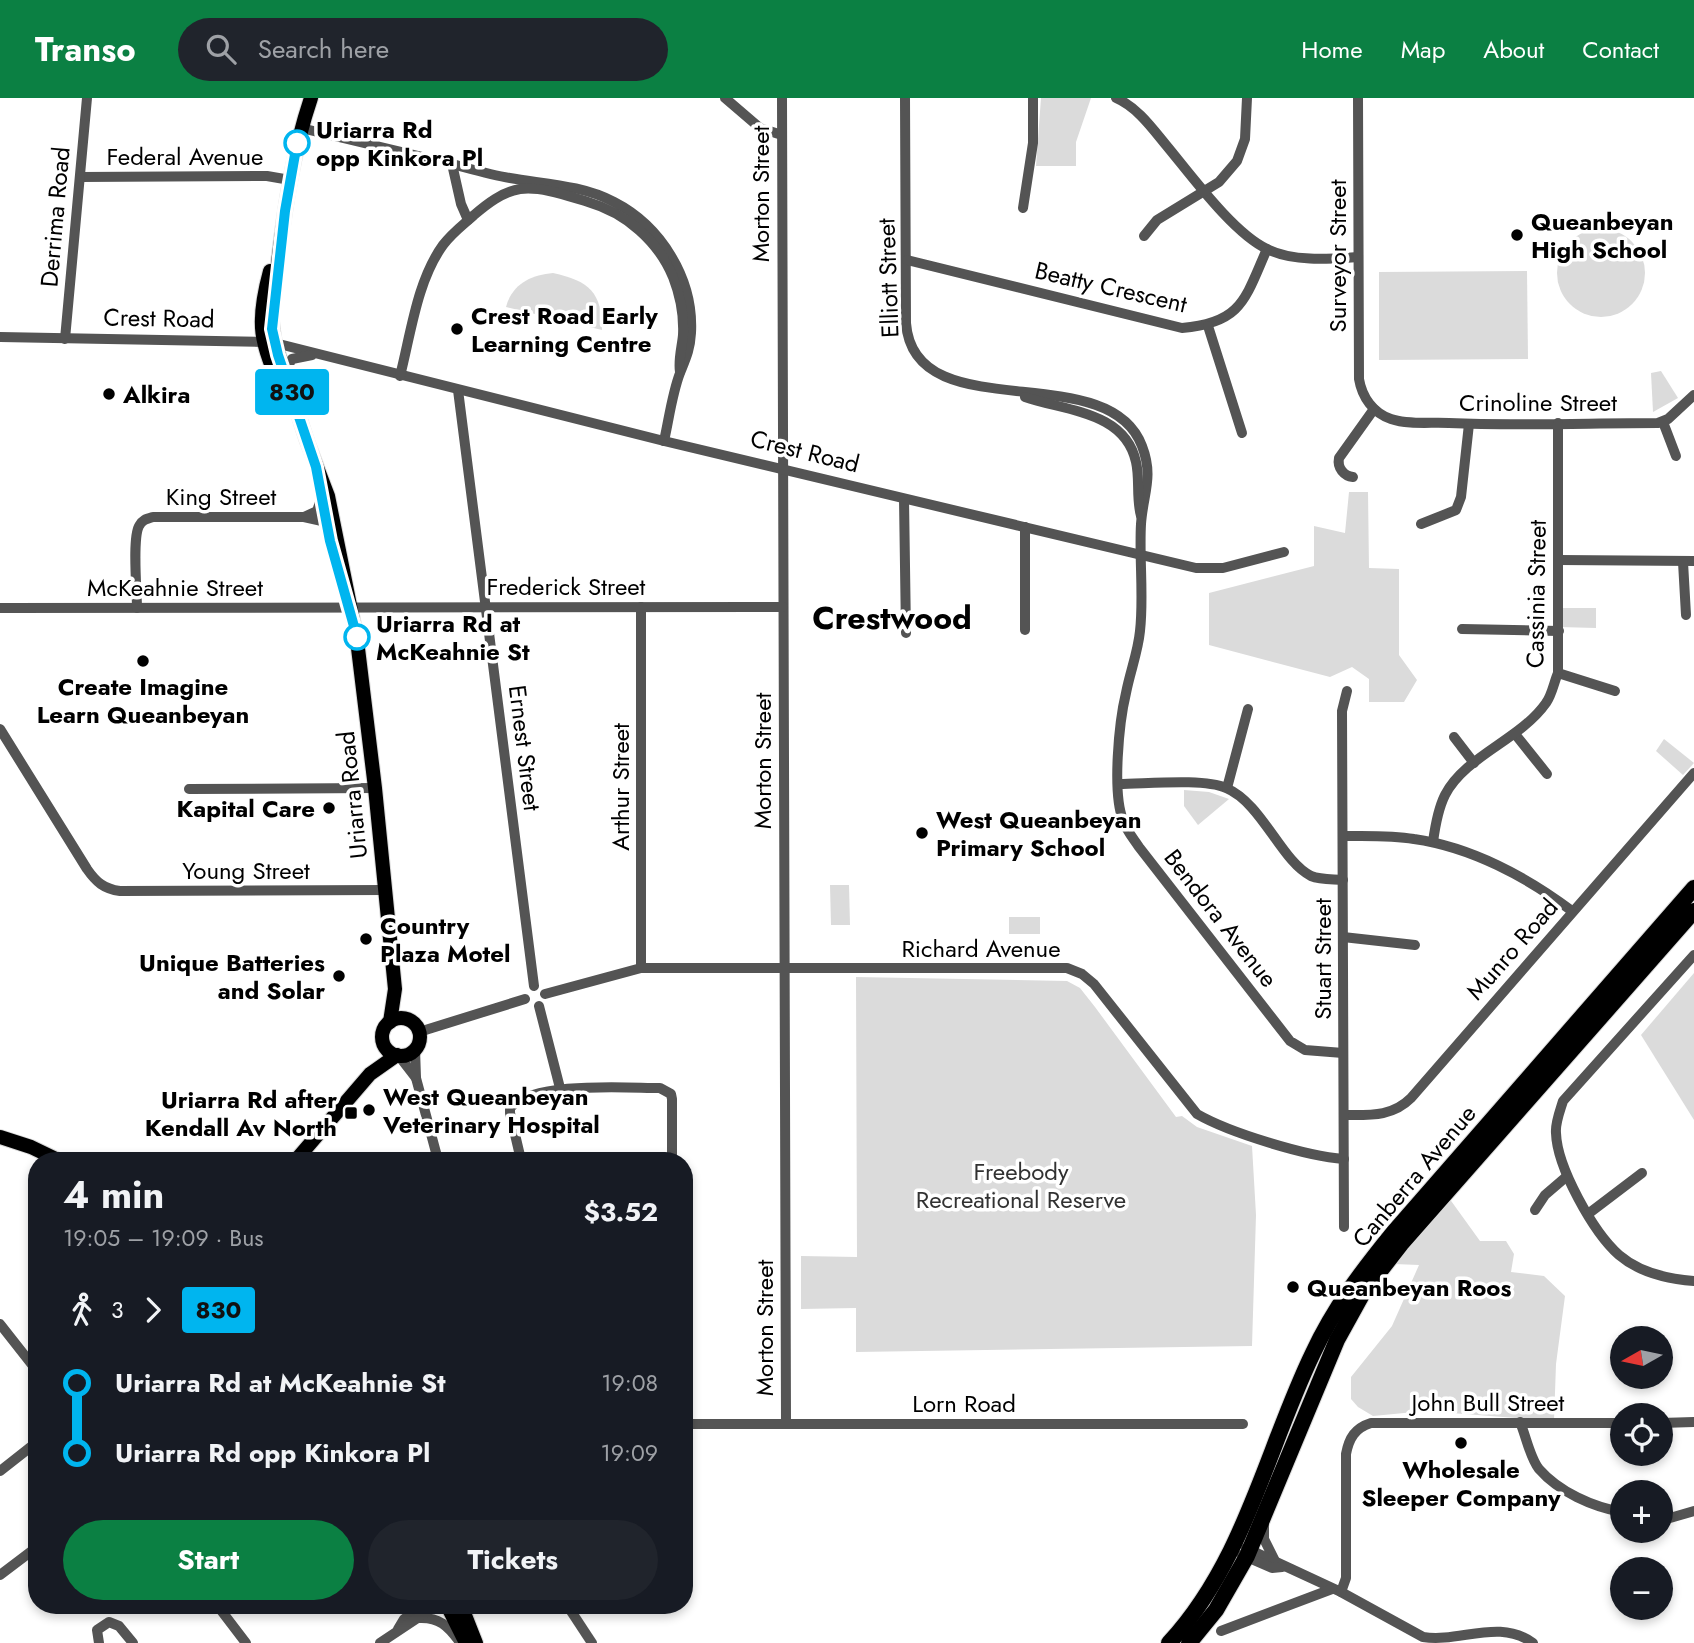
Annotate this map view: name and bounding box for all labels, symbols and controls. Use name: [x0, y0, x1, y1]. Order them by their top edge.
search box: [178, 18, 668, 81]
text: Transo: [35, 26, 136, 73]
icon: search: [202, 30, 240, 68]
text: Search here: [258, 30, 389, 68]
text: Home: [1301, 32, 1363, 67]
text: Map: [1401, 32, 1445, 67]
text: About: [1483, 32, 1544, 67]
text: Contact: [1582, 32, 1659, 67]
place label: Uriarra Rd opp Kinkora Pl: [316, 112, 483, 175]
street label: Morton Street: [743, 125, 778, 262]
marker: Uriarra Rd opp Kinkora Pl: [284, 130, 310, 156]
street label: Federal Avenue: [107, 139, 263, 174]
street label: Derrima Road: [31, 145, 79, 289]
street label: Surveyor Street: [1320, 179, 1355, 332]
place label: Queanbeyan High School: [1531, 204, 1673, 267]
street label: Elliott Street: [868, 217, 908, 338]
marker: Queanbeyan High School: [1509, 227, 1525, 243]
street label: Beatty Crescent: [1031, 253, 1191, 322]
place label: Crest Road Early Learning Centre: [471, 298, 658, 361]
street label: Crest Road: [103, 300, 215, 336]
marker: Crest Road Early Learning Centre: [449, 321, 465, 337]
line badge: 830: [252, 369, 332, 415]
text: 830: [269, 374, 315, 409]
place label: Alkira: [122, 377, 190, 412]
street label: Crinoline Street: [1459, 385, 1617, 420]
marker: Alkira: [101, 386, 117, 402]
street label: Crest Road: [747, 421, 863, 481]
street label: King Street: [166, 479, 277, 514]
street label: Cassinia Street: [1517, 519, 1555, 669]
street label: Frederick Street: [487, 569, 646, 604]
street label: McKeahnie Street: [87, 570, 263, 605]
district label: Crestwood: [812, 595, 972, 641]
place label: Uriarra Rd at McKeahnie St: [376, 606, 530, 669]
marker: Uriarra Rd at McKeahnie St: [344, 624, 370, 650]
marker: Create Imagine Learn Queanbeyan: [135, 653, 151, 669]
place label: Create Imagine Learn Queanbeyan: [37, 669, 249, 732]
street label: Ernest Street: [500, 683, 550, 813]
street label: Morton Street: [745, 692, 780, 829]
street label: Arthur Street: [603, 723, 638, 851]
street label: Uriarra Road: [328, 730, 376, 860]
place label: Kapital Care: [177, 791, 315, 826]
marker: Kapital Care: [321, 800, 337, 816]
place label: West Queanbeyan Primary School: [936, 802, 1142, 865]
marker: West Queanbeyan Primary School: [914, 825, 930, 841]
street label: Bendora Avenue: [1156, 841, 1286, 995]
street label: Young Street: [182, 853, 310, 888]
street label: Munro Road: [1458, 891, 1566, 1007]
street label: Stuart Street: [1305, 898, 1340, 1020]
place label: Country Plaza Motel: [380, 908, 510, 971]
marker: Country Plaza Motel: [358, 931, 374, 947]
street label: Richard Avenue: [901, 931, 1061, 966]
place label: Unique Batteries and Solar: [139, 945, 325, 1008]
marker: Unique Batteries and Solar: [331, 968, 347, 984]
place label: West Queanbeyan Veterinary Hospital: [382, 1079, 600, 1142]
place label: Uriarra Rd after Kendall Av North: [145, 1082, 337, 1145]
street label: Canberra Avenue: [1344, 1097, 1484, 1255]
marker: West Queanbeyan Veterinary Hospital: [361, 1102, 377, 1118]
marker: Uriarra Rd after Kendall Av North: [343, 1105, 359, 1121]
park label: Freebody Recreational Reserve: [916, 1154, 1126, 1217]
text: 4 min: [63, 1167, 164, 1222]
text: $3.52: [584, 1193, 658, 1231]
text: 19:05 – 19:09 · Bus: [63, 1221, 264, 1255]
street label: Morton Street: [747, 1259, 782, 1396]
place label: Queanbeyan Roos: [1307, 1270, 1511, 1305]
marker: Queanbeyan Roos: [1285, 1279, 1301, 1295]
icon: walk: [63, 1291, 101, 1329]
icon: forward: [134, 1291, 172, 1329]
text: 830: [196, 1292, 241, 1327]
text: 3: [111, 1293, 124, 1327]
north arrow: [1610, 1326, 1673, 1390]
map controls: [1610, 1326, 1673, 1620]
text: Uriarra Rd at McKeahnie St: [115, 1364, 446, 1402]
text: 19:08: [601, 1366, 658, 1400]
street label: John Bull Street: [1409, 1385, 1565, 1420]
street label: Lorn Road: [912, 1386, 1016, 1421]
button: locate: [1610, 1403, 1673, 1466]
text: Uriarra Rd opp Kinkora Pl: [115, 1434, 430, 1472]
marker: Wholesale Sleeper Company: [1453, 1435, 1469, 1451]
text: 19:09: [600, 1436, 658, 1470]
place label: Wholesale Sleeper Company: [1361, 1452, 1561, 1515]
button: +: [1610, 1480, 1673, 1543]
button: Start: [63, 1520, 354, 1600]
button: Tickets: [368, 1520, 658, 1600]
button: −: [1610, 1557, 1673, 1620]

